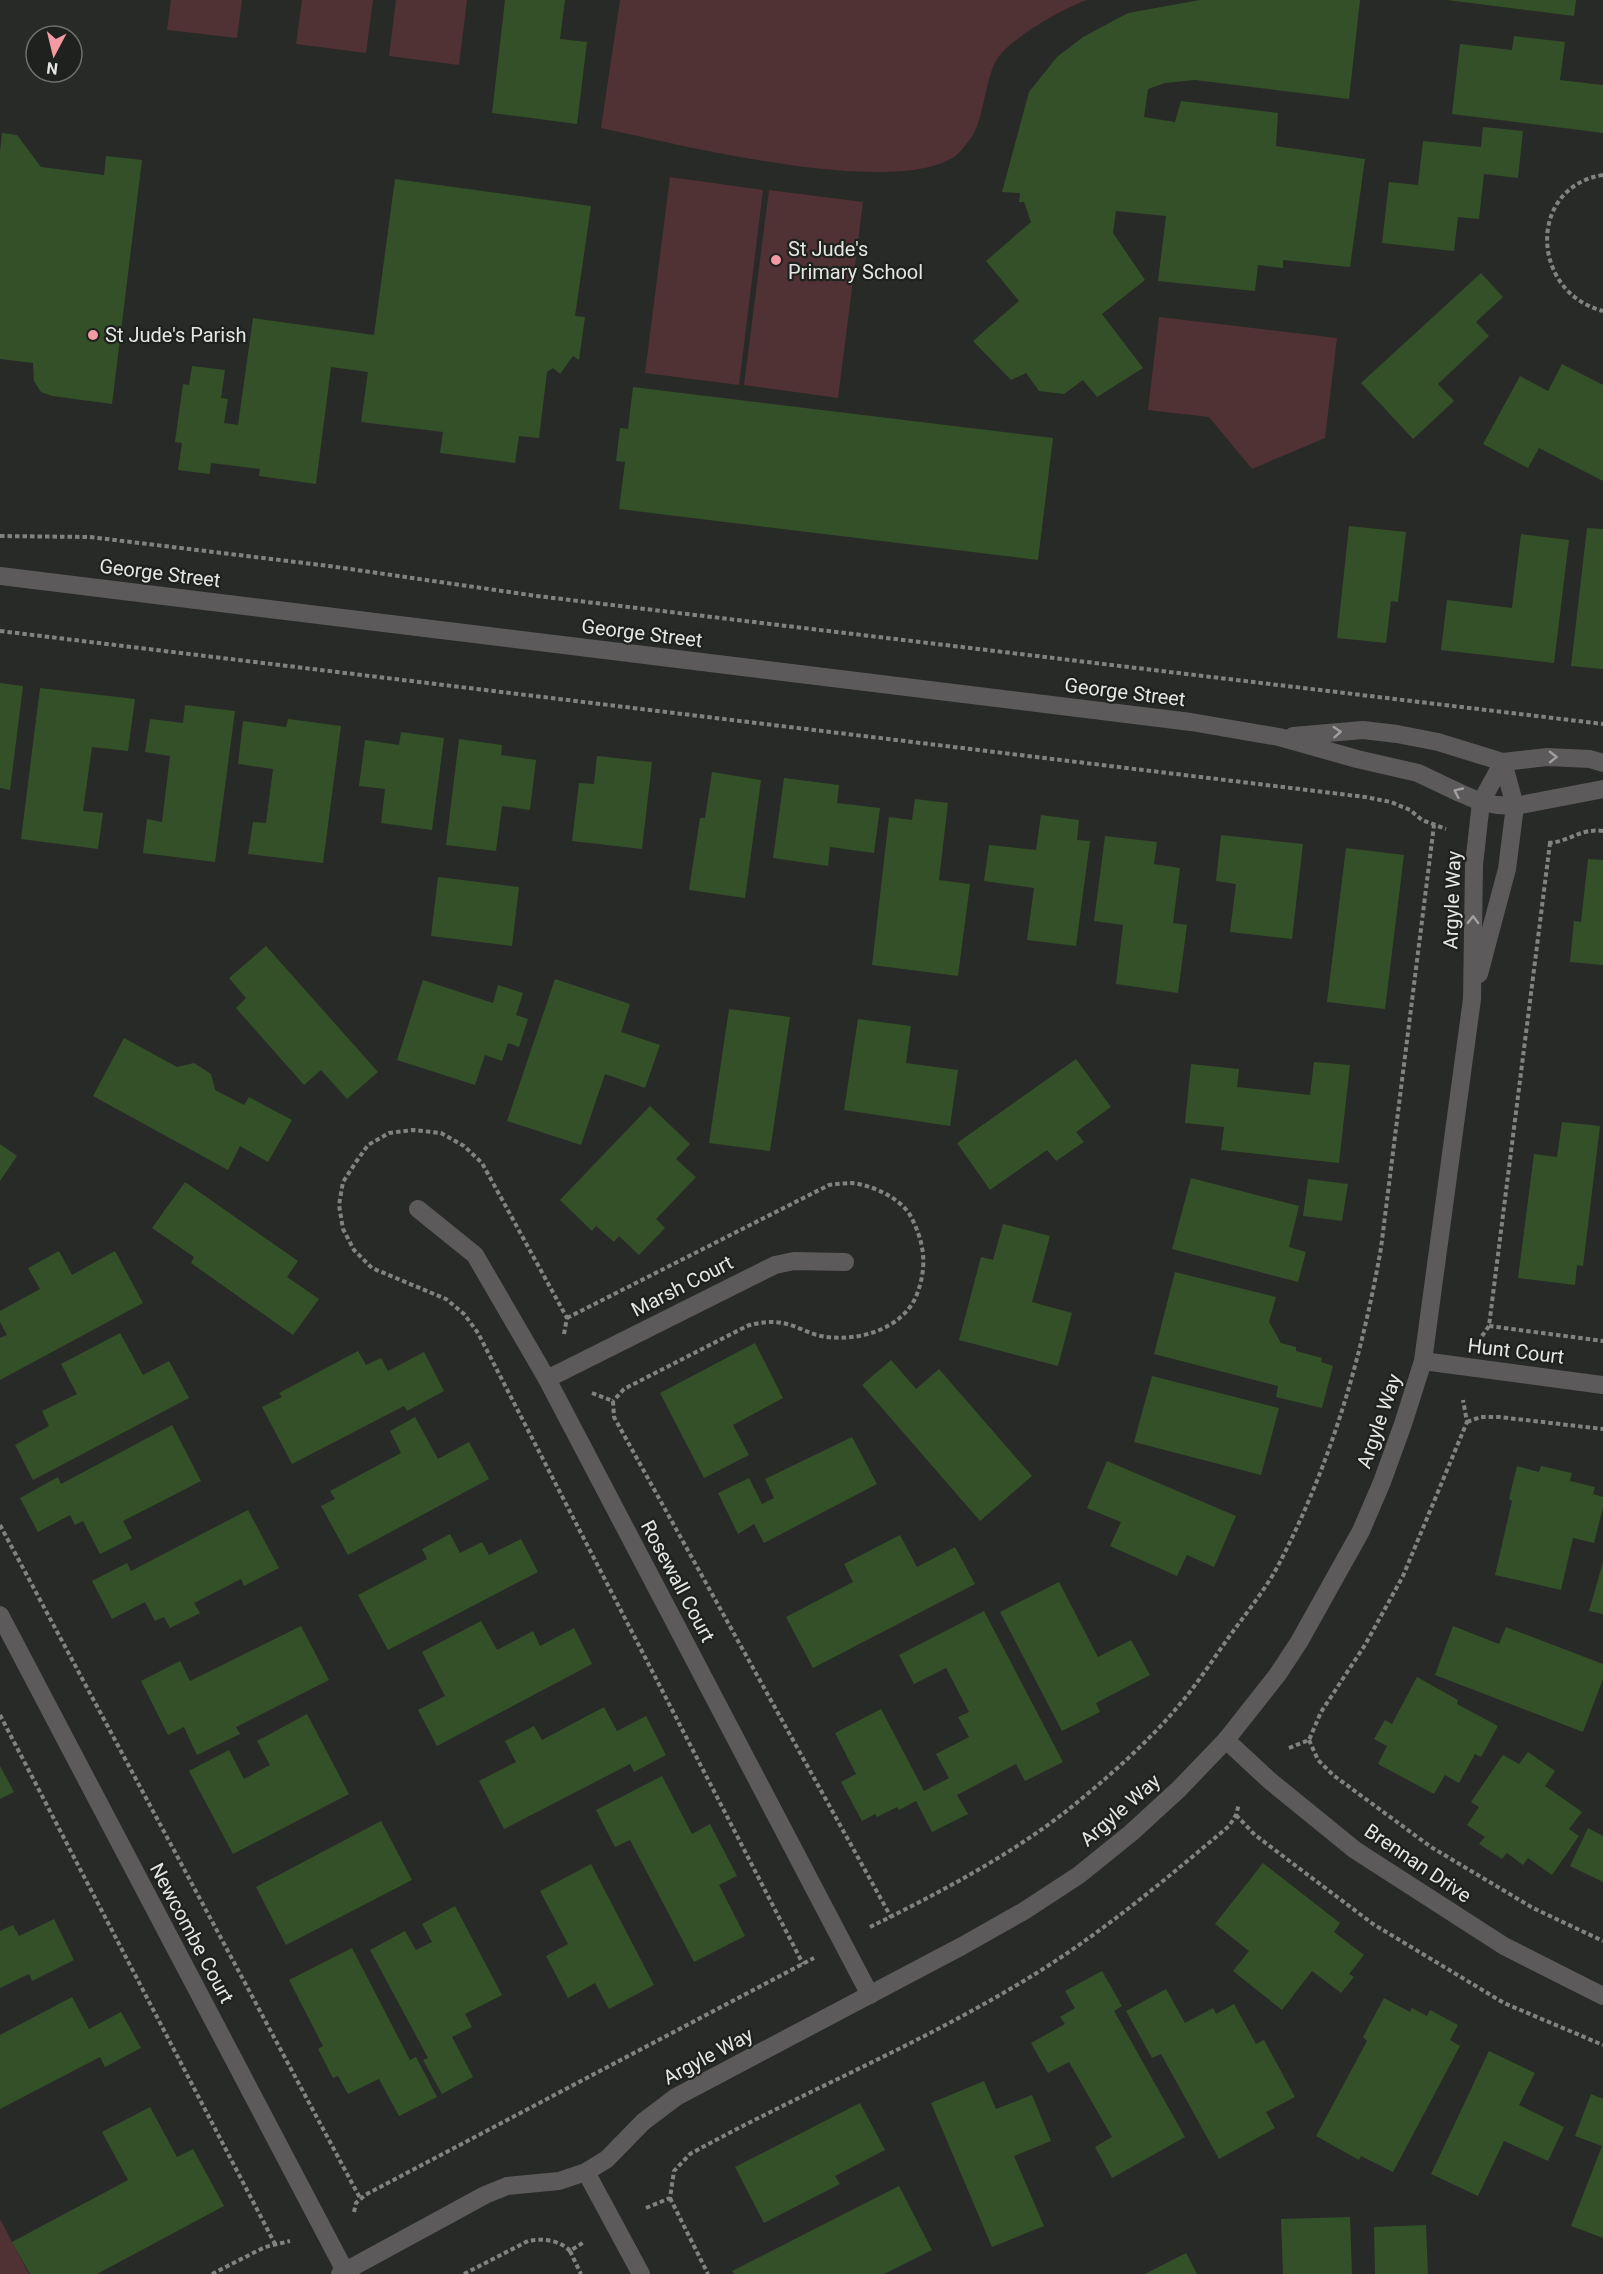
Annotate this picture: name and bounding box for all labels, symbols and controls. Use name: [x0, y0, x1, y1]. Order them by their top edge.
north arrow: [24, 24, 84, 84]
text: N: [45, 58, 59, 79]
place label: St Jude's Primary School: [788, 237, 923, 284]
marker: St Jude's Primary School: [769, 253, 783, 267]
place label: St Jude's Parish: [105, 323, 247, 347]
marker: St Jude's Parish: [86, 328, 100, 342]
street label: George Street: [98, 554, 222, 592]
street label: George Street: [580, 614, 704, 652]
street label: George Street: [1063, 673, 1187, 711]
one-way arrow: [1333, 726, 1342, 739]
one-way arrow: [1549, 751, 1558, 763]
one-way arrow: [1454, 787, 1465, 799]
street label: Argyle Way: [1438, 850, 1466, 950]
one-way arrow: [1467, 915, 1479, 924]
street label: Marsh Court: [627, 1250, 737, 1322]
street label: Hunt Court: [1466, 1333, 1566, 1369]
street label: Argyle Way: [1352, 1370, 1407, 1471]
street label: Rosewall Court: [636, 1516, 720, 1646]
street label: Argyle Way: [1075, 1768, 1165, 1851]
street label: Brennan Drive: [1360, 1818, 1476, 1908]
street label: Newcombe Court: [145, 1859, 239, 2007]
street label: Argyle Way: [659, 2022, 758, 2090]

